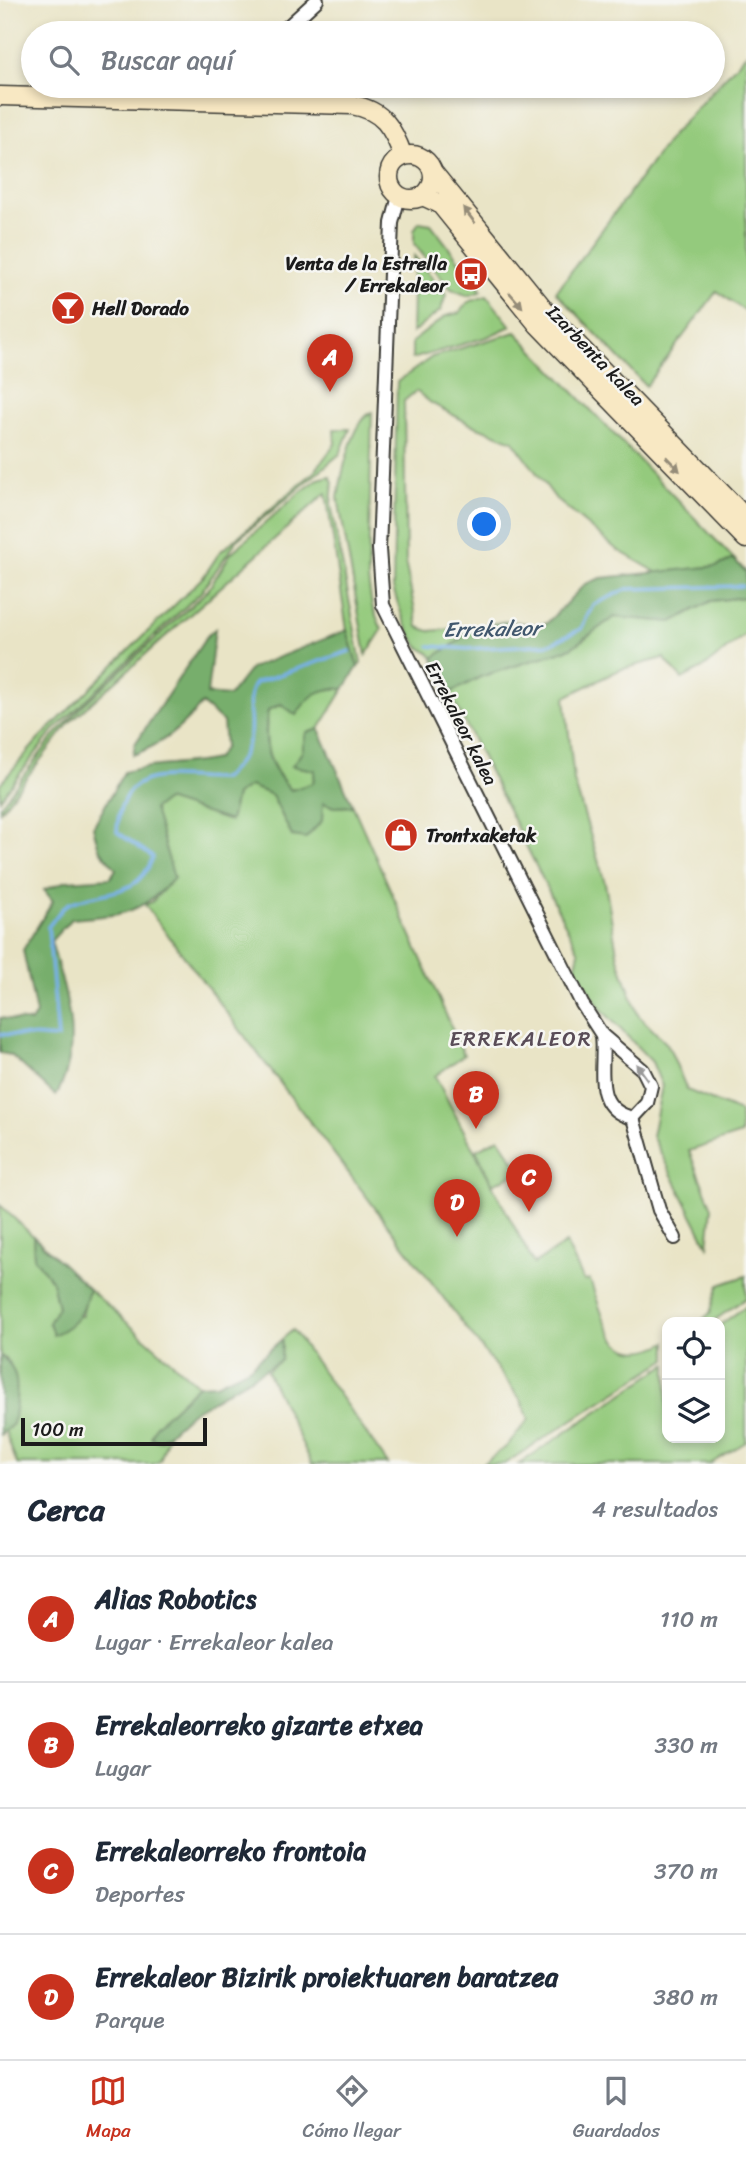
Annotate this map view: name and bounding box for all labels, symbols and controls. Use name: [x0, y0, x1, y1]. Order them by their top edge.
search box: [21, 21, 725, 98]
text: Buscar aquí: [101, 37, 234, 83]
icon: search: [45, 41, 83, 79]
one-way arrow: [462, 206, 476, 224]
place label: Venta de la Estrella / Errekaleor: [286, 247, 449, 302]
bus stop icon: Venta de la Estrella / Errekaleor: [452, 255, 490, 293]
bar icon: Hell Dorado: [49, 289, 87, 327]
one-way arrow: [508, 291, 524, 309]
place label: Hell Dorado: [91, 292, 189, 325]
street label: Izarbenta kalea: [538, 296, 653, 414]
pin: A: [307, 334, 353, 392]
one-way arrow: [665, 456, 682, 473]
your location: [467, 507, 501, 541]
water label: Errekaleor: [443, 609, 545, 649]
street label: Errekaleor kalea: [416, 655, 507, 792]
shop icon: Trontxaketak: [382, 816, 420, 854]
place label: Trontxaketak: [426, 819, 537, 852]
district label: ERREKALEOR: [449, 1020, 593, 1058]
one-way arrow: [635, 1063, 649, 1081]
pin: B: [453, 1071, 499, 1129]
pin: C: [506, 1154, 552, 1212]
pin: D: [434, 1179, 480, 1237]
map controls: [662, 1317, 725, 1443]
button: locate: [662, 1317, 725, 1380]
button: layers: [662, 1380, 725, 1443]
text: 100 m: [32, 1413, 84, 1446]
scale bar: [21, 1415, 206, 1447]
text: Cerca: [28, 1483, 104, 1537]
text: 4 resultados: [592, 1489, 718, 1530]
text: Alias Robotics: [95, 1576, 256, 1622]
text: A: [43, 1599, 59, 1640]
text: 110 m: [660, 1599, 718, 1640]
text: Lugar · Errekaleor kalea: [95, 1622, 334, 1663]
text: Errekaleorreko gizarte etxea: [95, 1702, 423, 1748]
text: B: [44, 1725, 58, 1766]
text: 330 m: [655, 1725, 718, 1766]
text: Lugar: [95, 1748, 151, 1789]
text: Errekaleorreko frontoia: [95, 1828, 366, 1874]
text: C: [44, 1851, 58, 1892]
text: 370 m: [654, 1851, 718, 1892]
text: Deportes: [95, 1874, 185, 1915]
text: Errekaleor Bizirik proiektuaren baratzea: [95, 1954, 558, 2000]
text: D: [44, 1977, 58, 2018]
text: 380 m: [653, 1977, 718, 2018]
text: Parque: [95, 2000, 165, 2041]
tab: Mapa: [86, 2072, 131, 2147]
tab: Cómo llegar: [303, 2072, 401, 2147]
tab: Guardados: [573, 2072, 660, 2147]

